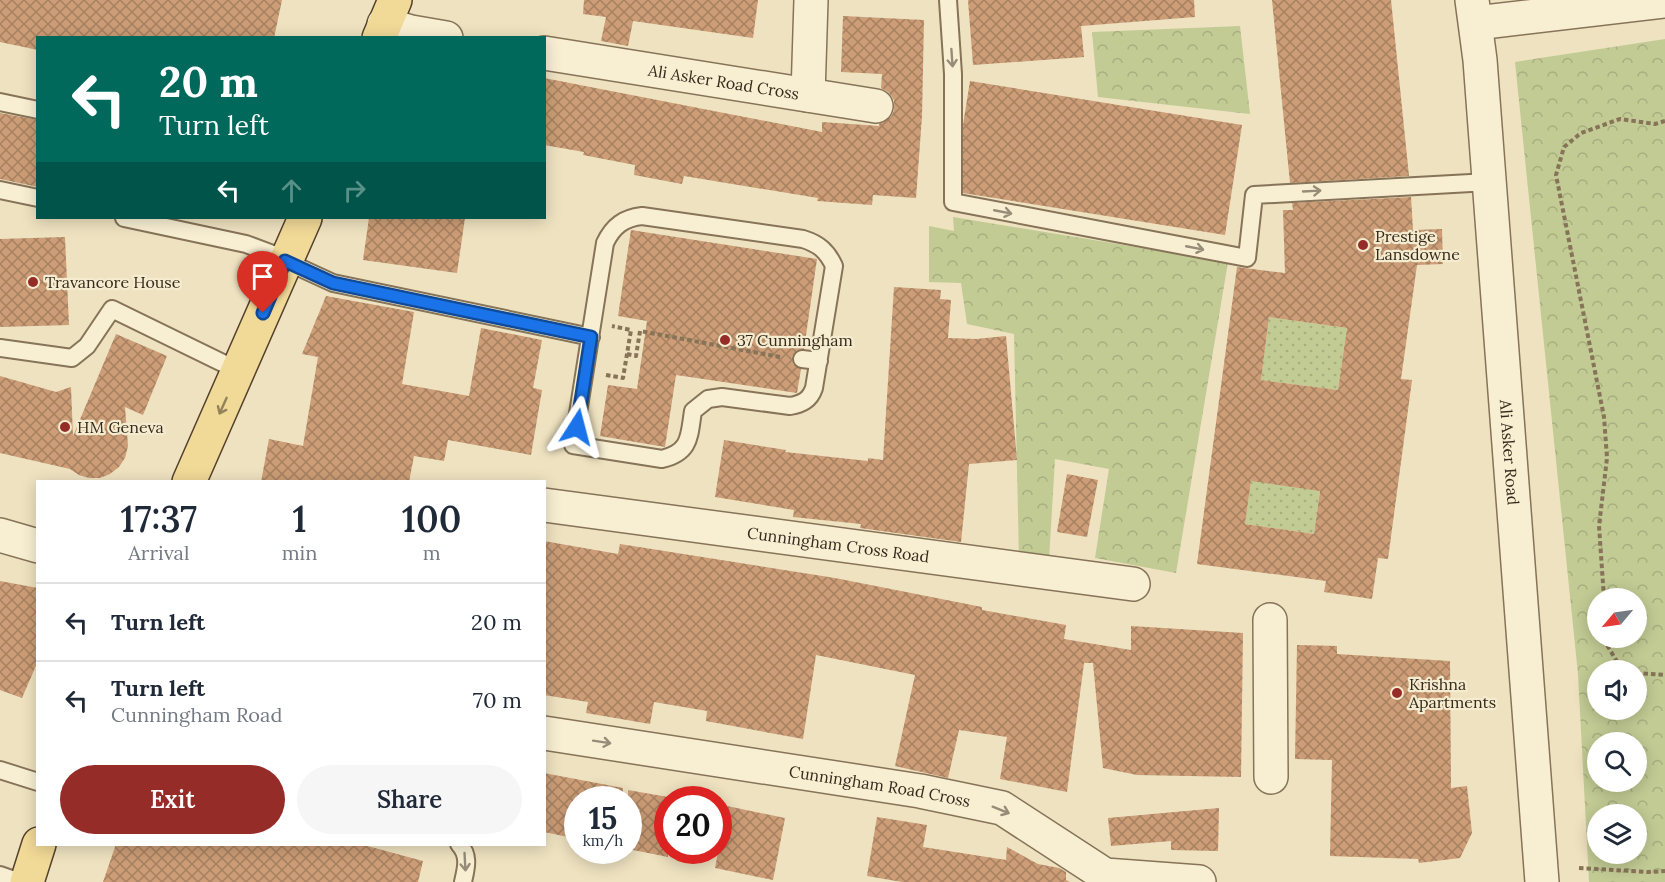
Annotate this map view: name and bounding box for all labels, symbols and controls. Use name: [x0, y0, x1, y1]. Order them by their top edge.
one-way arrow: [946, 48, 957, 68]
text: 20 m: [159, 55, 258, 109]
icon: left: [60, 60, 138, 138]
street label: Ali Asker Road Cross: [646, 60, 801, 104]
text: Turn left: [159, 108, 269, 142]
icon: left: [212, 174, 245, 207]
icon: ahead: [275, 174, 308, 207]
icon: right: [338, 174, 371, 207]
one-way arrow: [1302, 186, 1322, 197]
one-way arrow: [993, 207, 1012, 218]
place label: Prestige Lansdowne: [1375, 226, 1460, 264]
marker: Prestige Lansdowne: [1356, 238, 1370, 252]
one-way arrow: [1184, 243, 1204, 254]
pin: [237, 251, 288, 313]
icon: arrive: [246, 260, 279, 293]
place label: Travancore House: [45, 272, 181, 292]
marker: Travancore House: [26, 275, 40, 289]
place label: 37 Cunningham: [737, 330, 853, 350]
marker: 37 Cunningham: [718, 333, 732, 347]
position arrow: [545, 395, 609, 459]
one-way arrow: [216, 396, 228, 414]
street label: Ali Asker Road: [1496, 398, 1524, 506]
place label: HM Geneva: [77, 417, 164, 437]
marker: HM Geneva: [58, 420, 72, 434]
text: 17:37: [121, 496, 197, 542]
text: 1: [292, 496, 307, 542]
text: 100: [402, 496, 461, 542]
street label: Cunningham Cross Road: [746, 522, 931, 567]
text: Arrival: [128, 540, 189, 565]
text: min: [282, 540, 317, 565]
text: m: [423, 540, 441, 565]
north arrow: [1587, 588, 1647, 648]
map controls: [1587, 588, 1647, 864]
icon: left: [60, 606, 93, 639]
text: Turn left: [111, 608, 205, 636]
text: 20 m: [471, 608, 522, 636]
button: sound: [1587, 660, 1647, 720]
text: Turn left: [111, 674, 205, 702]
place label: Krishna Apartments: [1408, 674, 1496, 712]
icon: left: [60, 684, 93, 717]
text: 70 m: [473, 686, 522, 714]
marker: Krishna Apartments: [1390, 686, 1404, 700]
text: Cunningham Road: [111, 702, 282, 727]
button: search: [1587, 732, 1647, 792]
one-way arrow: [592, 736, 612, 747]
street label: Cunningham Road Cross: [788, 761, 972, 811]
button: Exit: [60, 765, 285, 834]
button: Share: [297, 765, 522, 834]
speed limit sign: 20: [654, 786, 732, 864]
text: 15: [589, 799, 617, 837]
button: layers: [1587, 804, 1647, 864]
one-way arrow: [991, 805, 1010, 816]
text: km/h: [583, 831, 623, 850]
one-way arrow: [459, 852, 470, 872]

